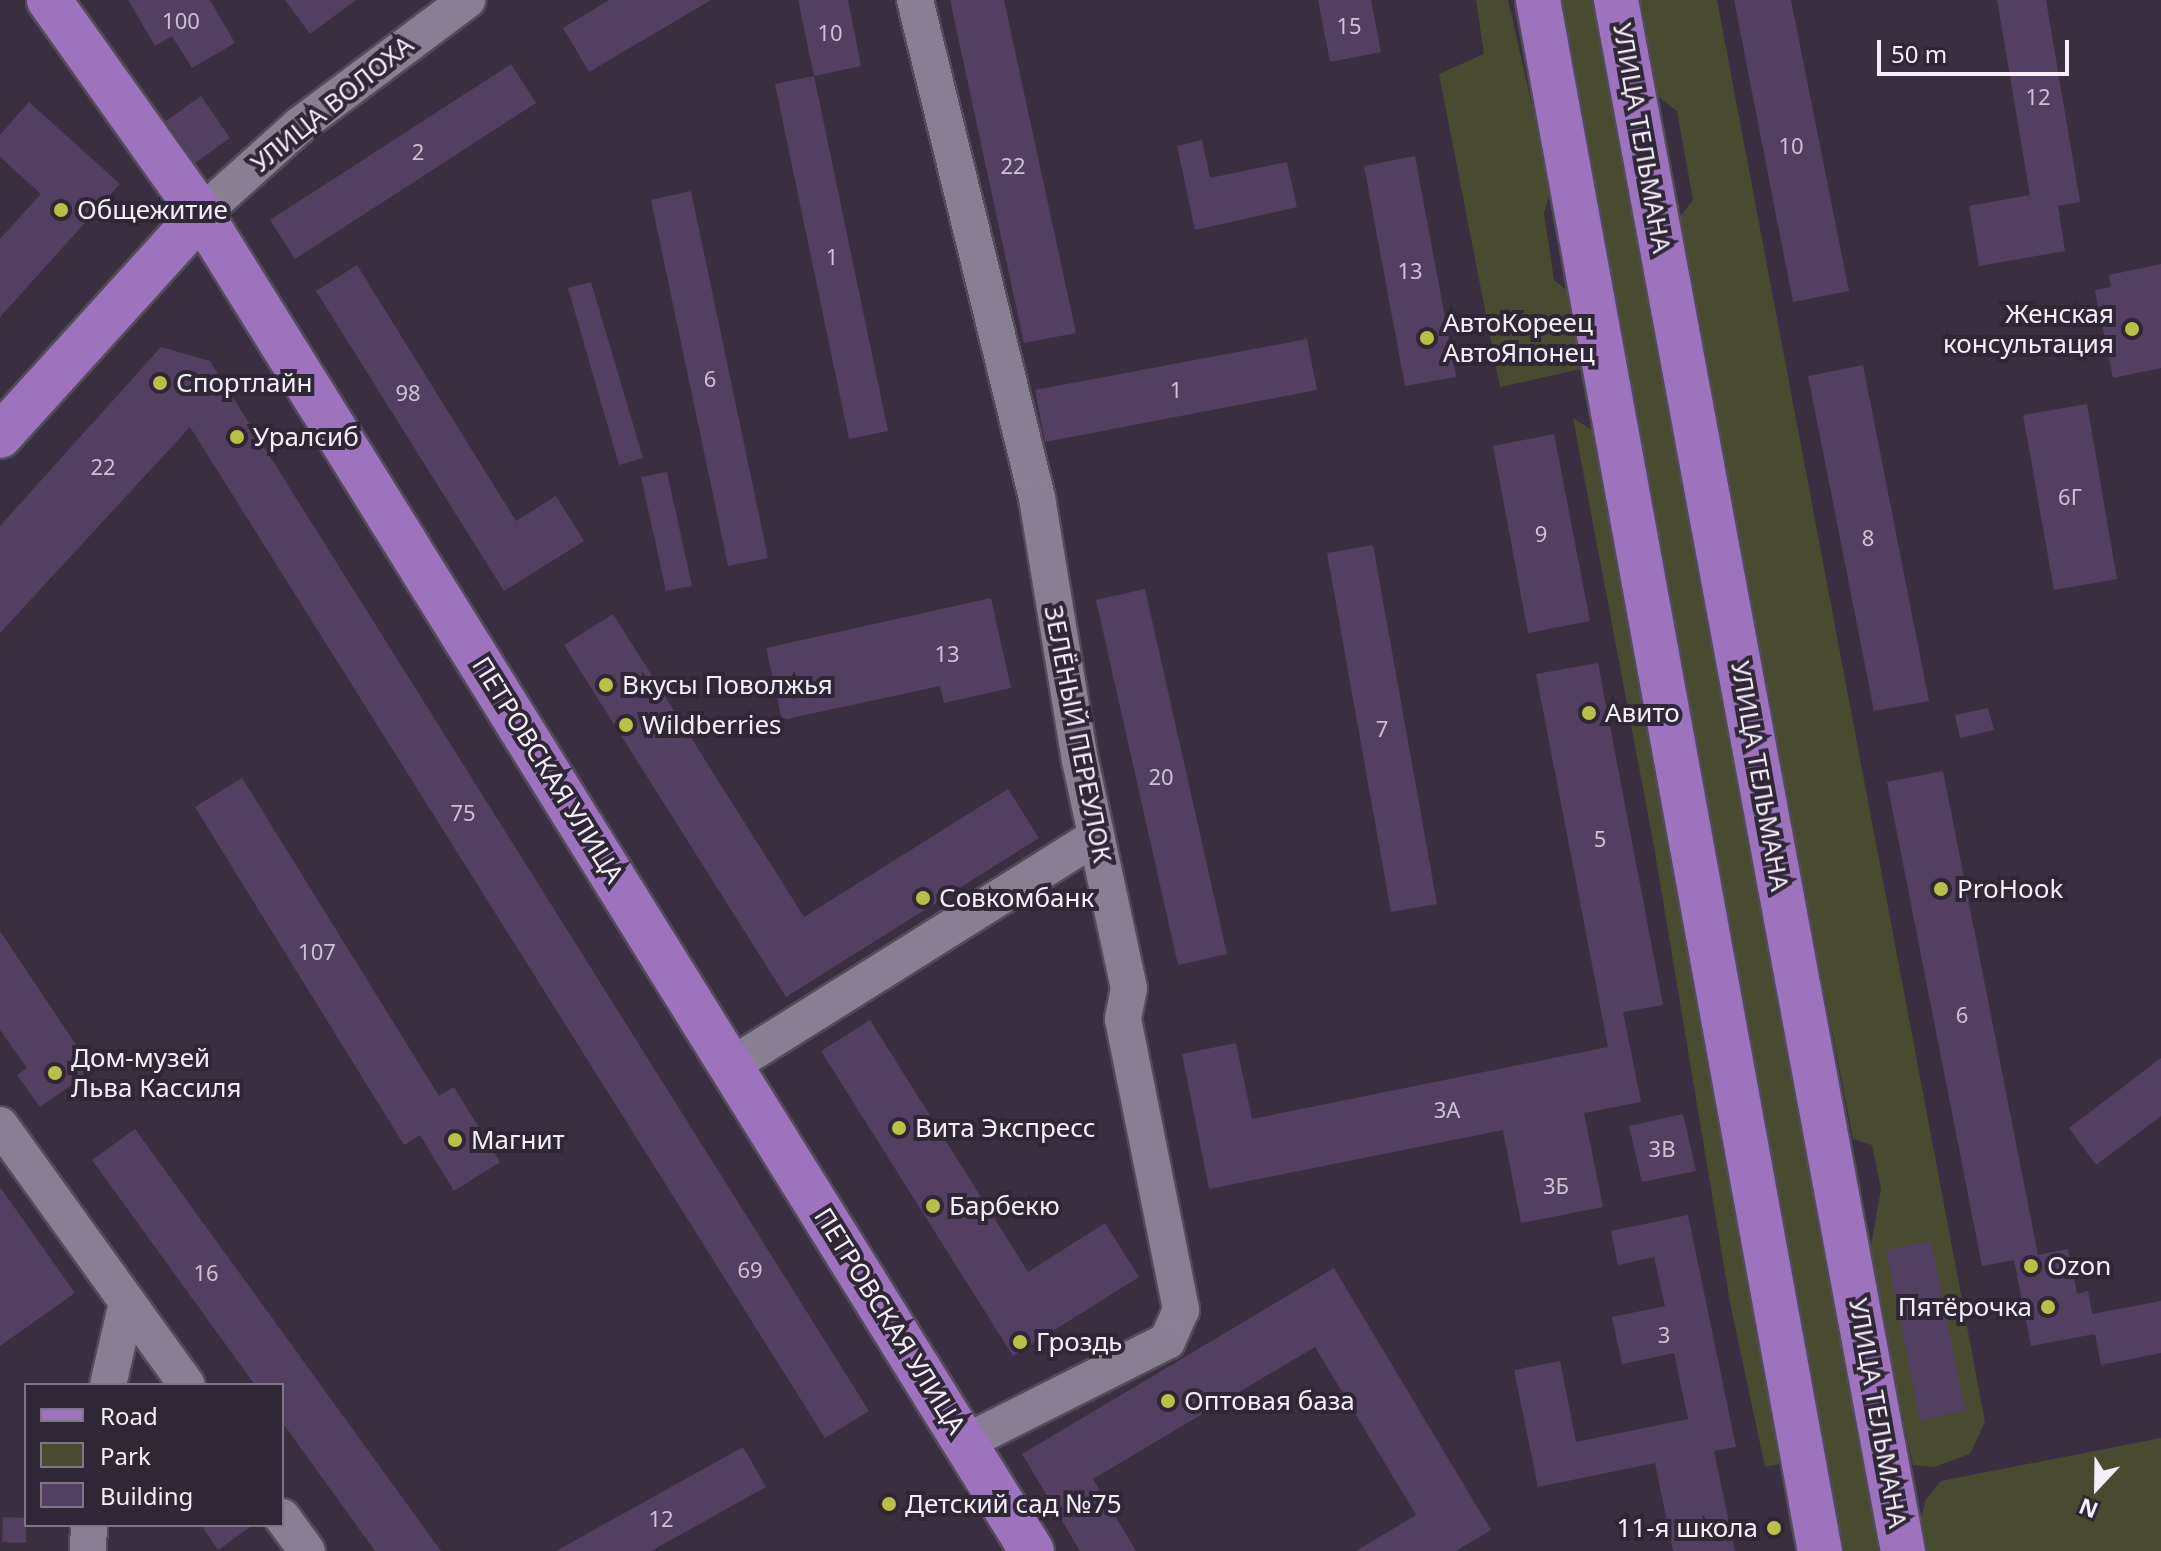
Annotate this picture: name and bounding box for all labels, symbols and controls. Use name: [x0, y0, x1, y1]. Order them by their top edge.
house number: 100: [162, 8, 200, 34]
house number: 15: [1336, 13, 1362, 39]
house number: 10: [817, 20, 843, 46]
street label: УЛИЦА ТЕЛЬМАНА: [1606, 21, 1678, 255]
scale bar: [1881, 24, 2073, 74]
street label: УЛИЦА ВОЛОХА: [245, 29, 419, 179]
text: 50 m: [1891, 37, 1947, 70]
house number: 12: [2025, 84, 2051, 110]
house number: 10: [1778, 133, 1804, 159]
house number: 2: [412, 139, 424, 165]
house number: 22: [1000, 153, 1026, 179]
place label: Общежитие: [77, 194, 228, 226]
marker: Общежитие: [52, 201, 70, 219]
house number: 1: [826, 244, 838, 270]
house number: 13: [1397, 258, 1423, 284]
place label: Женская консультация: [1943, 298, 2114, 360]
place label: АвтоКореец АвтоЯпонец: [1443, 307, 1595, 368]
marker: Женская консультация: [2121, 318, 2143, 340]
marker: АвтоКореец АвтоЯпонец: [1418, 329, 1436, 347]
house number: 6: [704, 366, 716, 392]
place label: Спортлайн: [176, 367, 313, 399]
marker: Спортлайн: [151, 374, 169, 392]
house number: 1: [1170, 377, 1182, 403]
house number: 98: [395, 380, 421, 406]
place label: Уралсиб: [253, 421, 359, 453]
marker: Уралсиб: [228, 428, 246, 446]
house number: 22: [90, 454, 116, 480]
house number: 6Г: [2058, 484, 2082, 510]
house number: 9: [1535, 521, 1547, 547]
house number: 8: [1862, 525, 1874, 551]
street label: ЗЕЛЁНЫЙ ПЕРЕУЛОК: [1038, 603, 1118, 865]
house number: 13: [934, 641, 960, 667]
street label: ПЕТРОВСКАЯ УЛИЦА: [466, 651, 630, 889]
street label: УЛИЦА ТЕЛЬМАНА: [1724, 659, 1796, 893]
place label: Вкусы Поволжья: [622, 669, 833, 701]
marker: Вкусы Поволжья: [597, 676, 615, 694]
place label: Авито: [1605, 697, 1680, 729]
marker: Авито: [1580, 704, 1598, 722]
place label: Wildberries: [642, 709, 782, 741]
marker: Wildberries: [617, 716, 635, 734]
house number: 7: [1376, 716, 1388, 742]
house number: 20: [1148, 764, 1174, 790]
house number: 75: [450, 800, 476, 826]
house number: 5: [1594, 826, 1606, 852]
place label: ProHook: [1957, 873, 2063, 905]
marker: ProHook: [1932, 880, 1950, 898]
place label: Совкомбанк: [939, 882, 1094, 914]
marker: Совкомбанк: [914, 889, 932, 907]
house number: 107: [298, 939, 336, 965]
house number: 6: [1956, 1002, 1968, 1028]
place label: Дом-музей Льва Кассиля: [71, 1042, 241, 1104]
marker: Дом-музей Льва Кассиля: [46, 1064, 64, 1082]
house number: 3А: [1434, 1097, 1460, 1123]
place label: Вита Экспресс: [915, 1112, 1096, 1144]
marker: Вита Экспресс: [890, 1119, 908, 1137]
place label: Магнит: [471, 1124, 565, 1156]
marker: Магнит: [446, 1131, 464, 1149]
house number: 3В: [1649, 1136, 1675, 1162]
house number: 3Б: [1543, 1173, 1569, 1199]
place label: Барбекю: [949, 1190, 1060, 1222]
marker: Барбекю: [924, 1197, 942, 1215]
street label: ПЕТРОВСКАЯ УЛИЦА: [808, 1202, 972, 1440]
place label: Ozon: [2047, 1250, 2111, 1282]
house number: 69: [737, 1257, 763, 1283]
marker: Ozon: [2022, 1257, 2040, 1275]
house number: 16: [193, 1260, 219, 1286]
place label: Пятёрочка: [1898, 1291, 2032, 1323]
street label: УЛИЦА ТЕЛЬМАНА: [1842, 1296, 1914, 1530]
marker: Пятёрочка: [2039, 1298, 2057, 1316]
house number: 3: [1658, 1322, 1670, 1348]
place label: Гроздь: [1036, 1326, 1122, 1358]
marker: Гроздь: [1011, 1333, 1029, 1351]
legend: [24, 1383, 284, 1527]
place label: Оптовая база: [1184, 1385, 1355, 1417]
marker: Оптовая база: [1159, 1392, 1177, 1410]
text: Road: [100, 1399, 158, 1432]
text: Park: [100, 1439, 151, 1472]
north arrow: [2057, 1447, 2137, 1527]
text: Building: [100, 1479, 193, 1512]
place label: Детский сад №75: [905, 1488, 1122, 1520]
text: N: [2074, 1492, 2102, 1527]
marker: Детский сад №75: [880, 1495, 898, 1513]
house number: 12: [648, 1506, 674, 1532]
place label: 11-я школа: [1616, 1512, 1758, 1544]
marker: 11-я школа: [1765, 1519, 1783, 1537]

